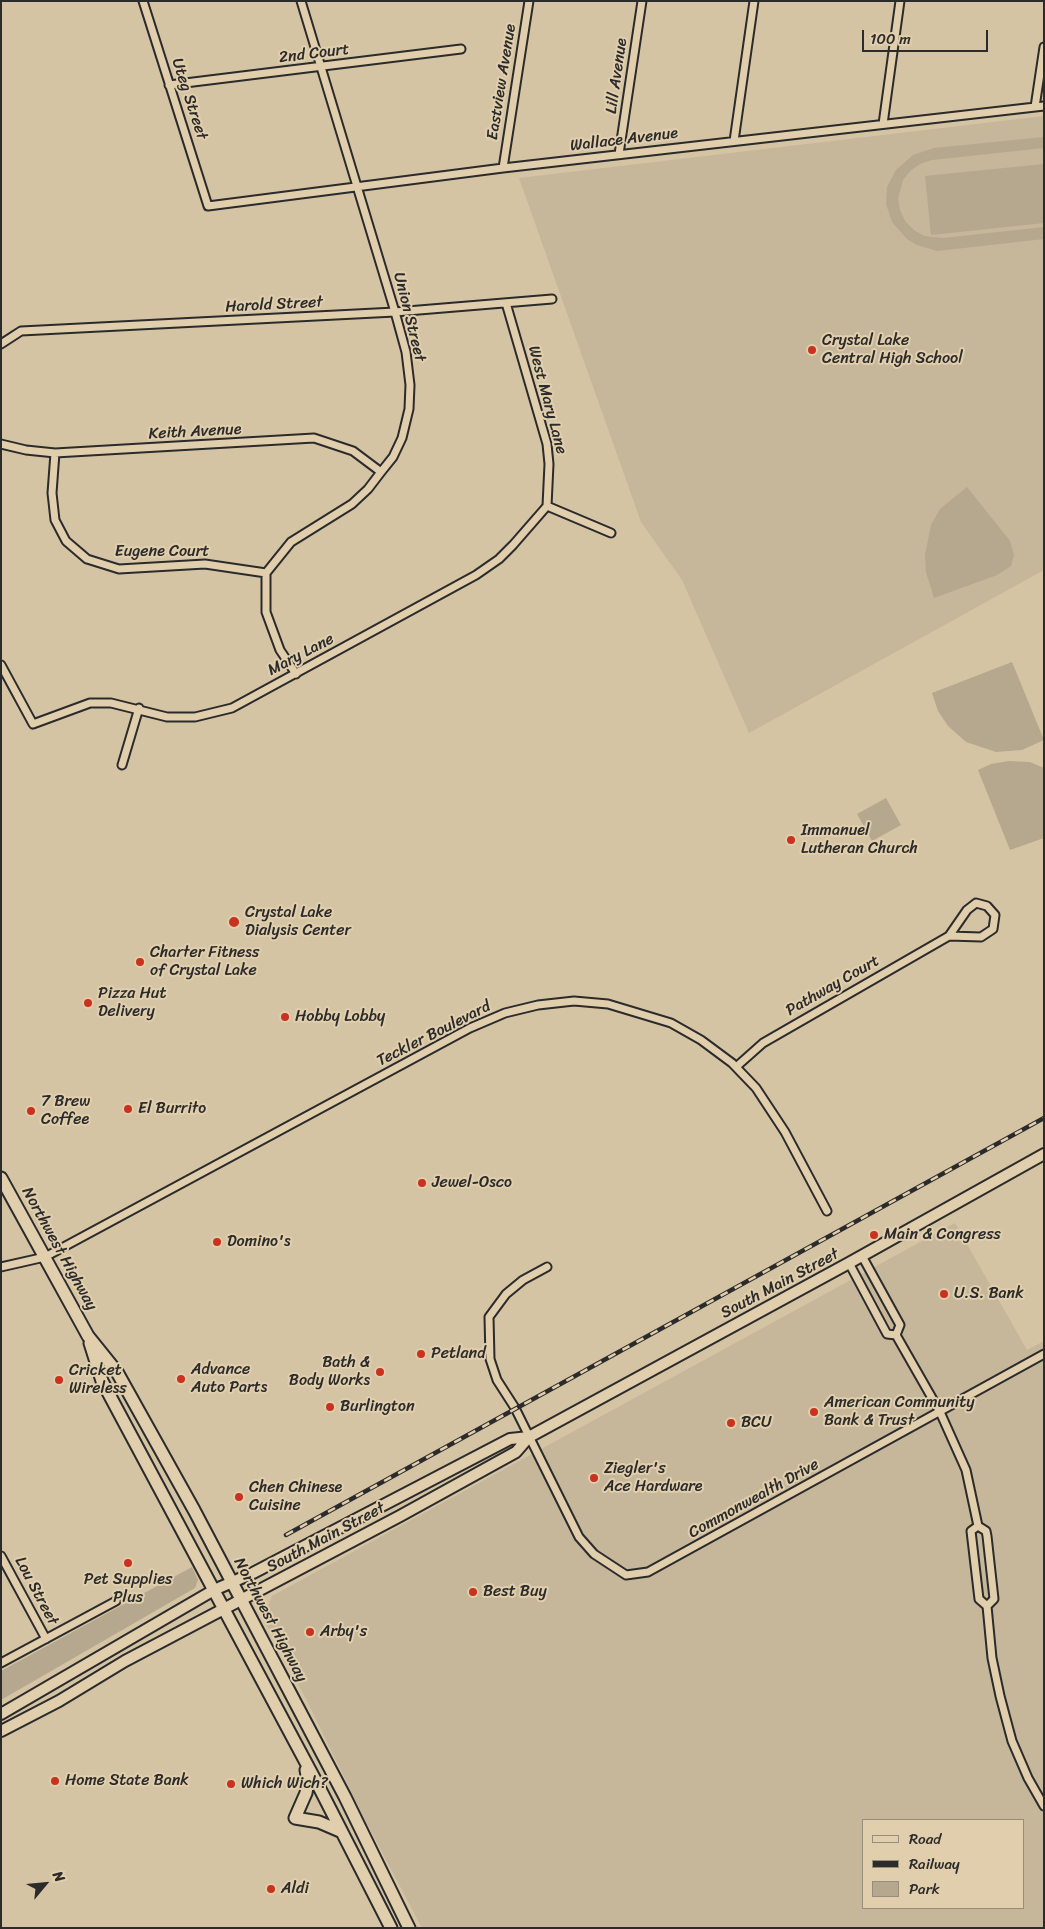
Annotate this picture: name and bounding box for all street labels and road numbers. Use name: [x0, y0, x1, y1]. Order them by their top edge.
street label: Eastview Avenue: [483, 23, 521, 141]
street label: Lill Avenue: [602, 37, 632, 115]
street label: 2nd Court: [278, 40, 350, 68]
street label: Uteg Street: [167, 56, 211, 142]
street label: Wallace Avenue: [569, 124, 679, 156]
street label: Union Street: [389, 271, 429, 363]
street label: Harold Street: [225, 293, 323, 317]
street label: West Mary Lane: [523, 344, 571, 456]
street label: Keith Avenue: [148, 420, 242, 444]
street label: Eugene Court: [115, 542, 209, 562]
street label: Mary Lane: [265, 630, 337, 680]
street label: Pathway Court: [783, 951, 883, 1021]
street label: Teckler Boulevard: [374, 997, 494, 1071]
street label: Northwest Highway: [17, 1184, 101, 1314]
street label: South Main Street: [718, 1245, 842, 1323]
street label: Commonwealth Drive: [685, 1455, 823, 1543]
street label: South Main Street: [264, 1499, 388, 1577]
street label: Lou Street: [10, 1553, 62, 1629]
street label: Northwest Highway: [229, 1555, 311, 1685]

